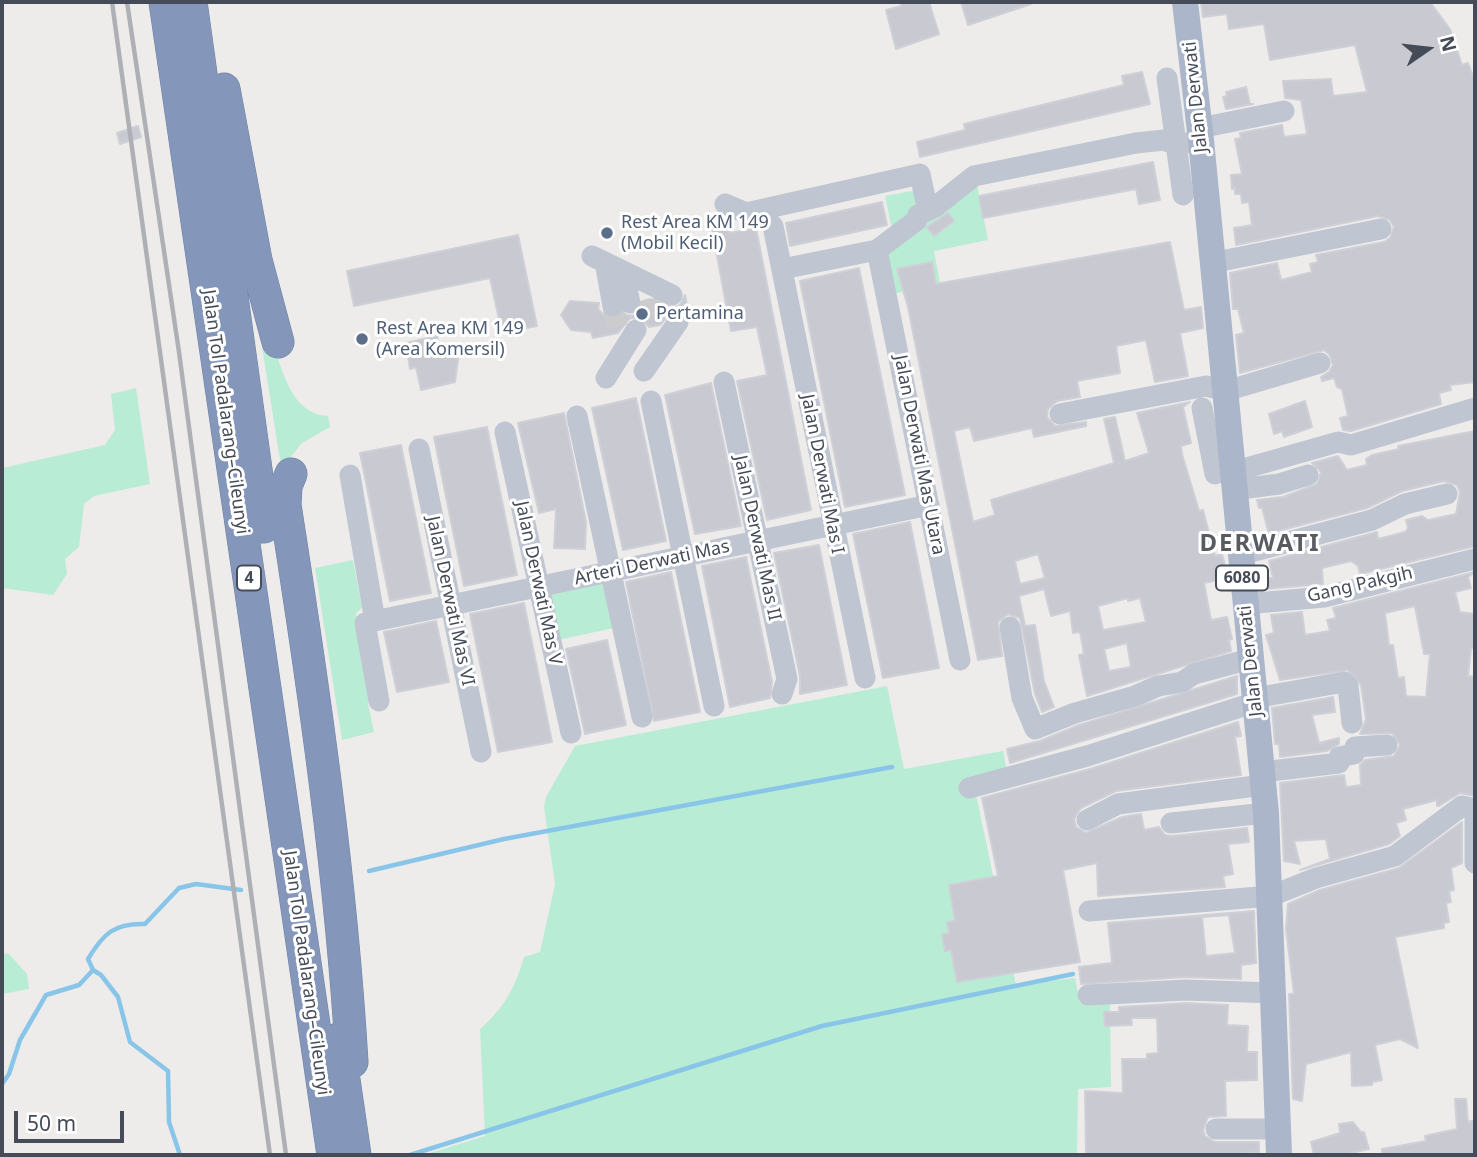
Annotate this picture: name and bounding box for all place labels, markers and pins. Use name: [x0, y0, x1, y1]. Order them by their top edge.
place label: Rest Area KM 149 (Mobil Kecil): [621, 212, 769, 255]
marker: Rest Area KM 149 (Mobil Kecil): [599, 225, 615, 241]
place label: Pertamina: [656, 303, 744, 325]
marker: Pertamina: [634, 306, 650, 322]
place label: Rest Area KM 149 (Area Komersil): [376, 318, 524, 360]
marker: Rest Area KM 149 (Area Komersil): [354, 331, 370, 347]

